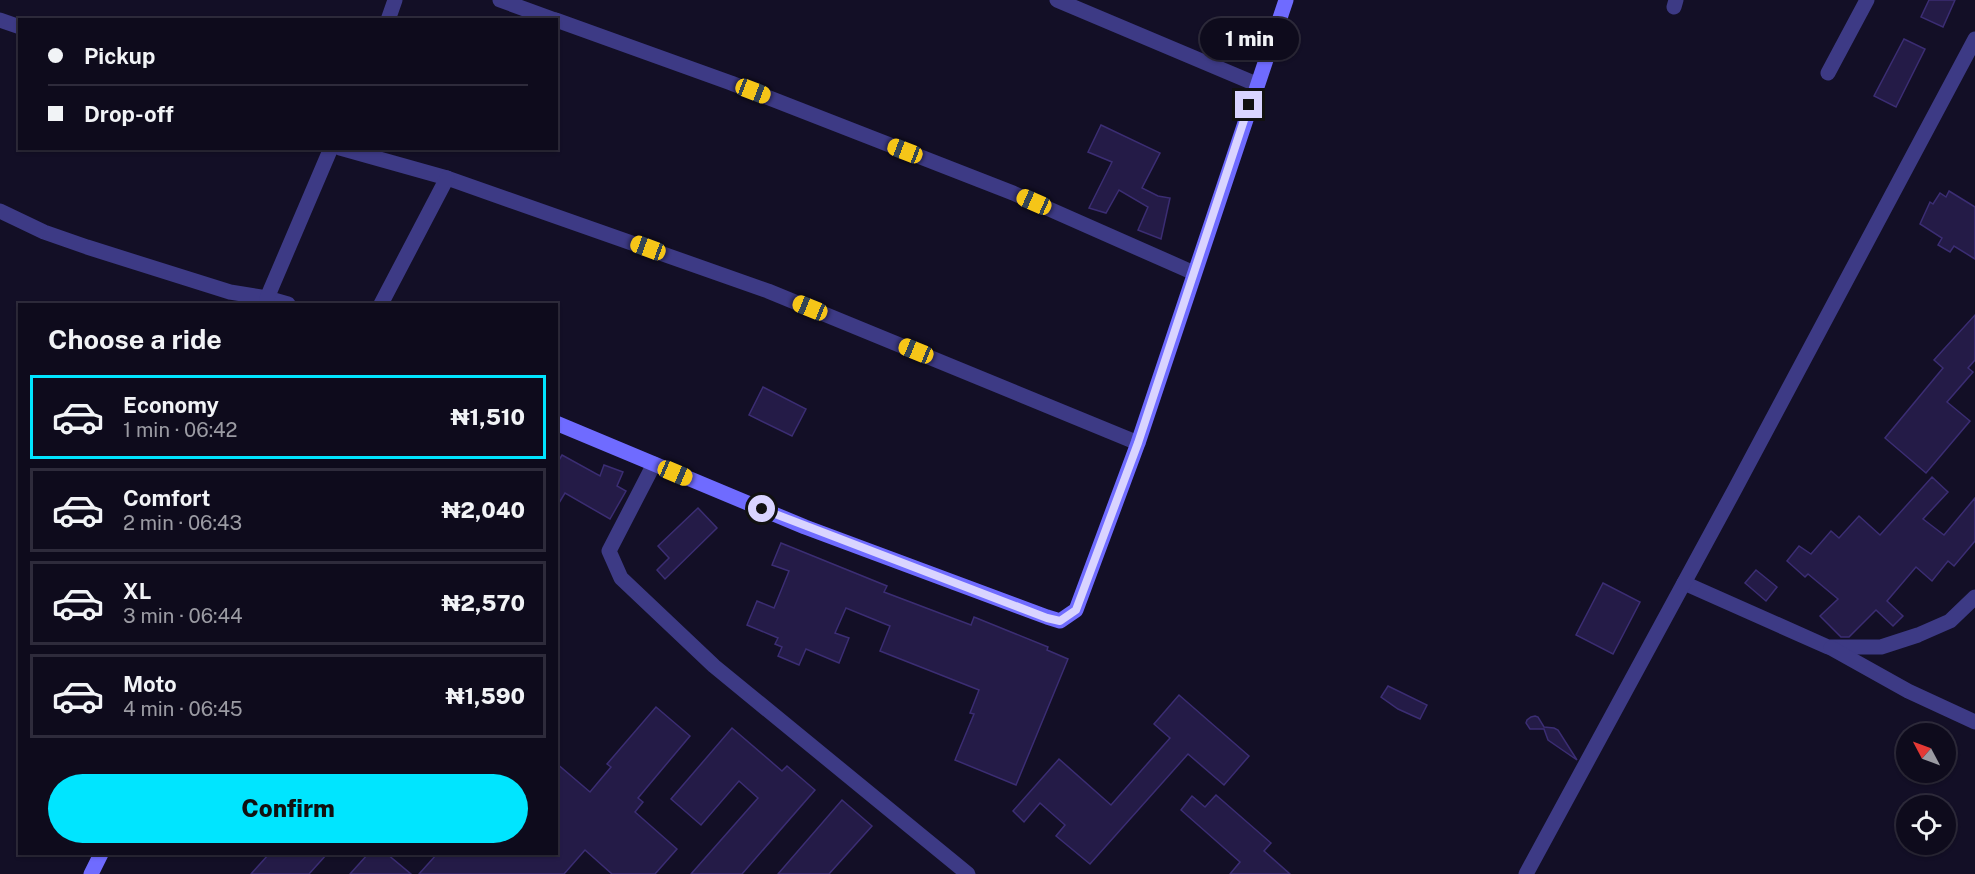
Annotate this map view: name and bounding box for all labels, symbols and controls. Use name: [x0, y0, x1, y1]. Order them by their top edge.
callout: 1 min: [1200, 18, 1298, 60]
text: 1 min: [1225, 27, 1274, 51]
text: Pickup: [84, 43, 155, 69]
car: [733, 76, 773, 106]
route end: [1235, 91, 1262, 118]
text: Drop-off: [84, 101, 174, 127]
car: [885, 136, 925, 166]
car: [1014, 186, 1054, 218]
car: [628, 233, 668, 263]
car: [790, 293, 830, 323]
text: Choose a ride: [48, 323, 222, 355]
car: [896, 336, 936, 366]
icon: car: [51, 390, 105, 444]
text: Economy: [123, 392, 219, 418]
text: ₦1,510: [451, 404, 525, 430]
text: 1 min · 06:42: [123, 418, 238, 442]
car: [655, 458, 695, 488]
icon: car: [51, 483, 105, 537]
text: Comfort: [123, 485, 210, 511]
route start: [748, 495, 775, 522]
text: ₦2,040: [442, 497, 525, 523]
text: 2 min · 06:43: [123, 511, 242, 535]
icon: car: [51, 576, 105, 630]
text: XL: [123, 578, 151, 604]
text: ₦2,570: [442, 590, 525, 616]
text: 3 min · 06:44: [123, 604, 243, 628]
icon: car: [51, 669, 105, 723]
text: Moto: [123, 671, 177, 697]
text: ₦1,590: [445, 683, 525, 709]
text: 4 min · 06:45: [123, 697, 243, 721]
north arrow: [1896, 723, 1956, 783]
map controls: [1896, 723, 1956, 855]
button: Confirm: [48, 774, 528, 843]
button: locate: [1896, 795, 1956, 855]

